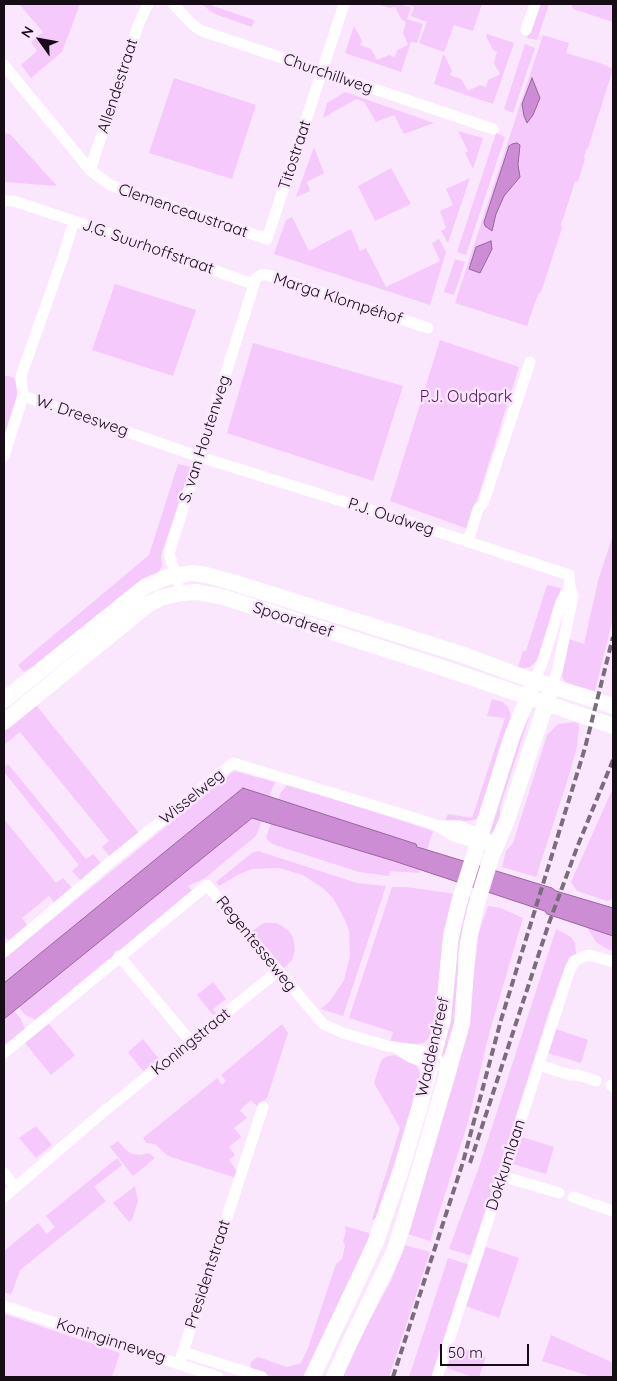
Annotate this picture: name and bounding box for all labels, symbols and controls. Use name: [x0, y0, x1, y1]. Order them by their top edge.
north arrow: [15, 15, 65, 65]
text: N: [17, 23, 38, 41]
street label: Allendestraat: [94, 36, 142, 136]
street label: Churchillweg: [281, 50, 375, 98]
street label: Titostraat: [275, 118, 315, 192]
street label: Clemenceaustraat: [116, 180, 250, 242]
street label: J.G. Suurhoffstraat: [80, 215, 216, 279]
street label: Marga Klompéhof: [271, 269, 405, 329]
street label: S. van Houtenweg: [175, 373, 235, 505]
park label: P.J. Oudpark: [420, 387, 512, 407]
street label: W. Dreesweg: [33, 391, 131, 441]
street label: P.J. Oudweg: [346, 494, 436, 540]
street label: Spoordreef: [250, 598, 336, 642]
street label: Wisselweg: [156, 765, 228, 829]
street label: Regentesseweg: [212, 893, 300, 995]
street label: Waddendreef: [412, 995, 454, 1099]
street label: Koningstraat: [148, 1004, 234, 1080]
street label: Dokkumlaan: [482, 1117, 530, 1213]
street label: Presidentstraat: [181, 1217, 235, 1331]
street label: Koninginneweg: [54, 1314, 168, 1368]
scale bar: [442, 1334, 531, 1366]
text: 50 m: [448, 1343, 483, 1362]

